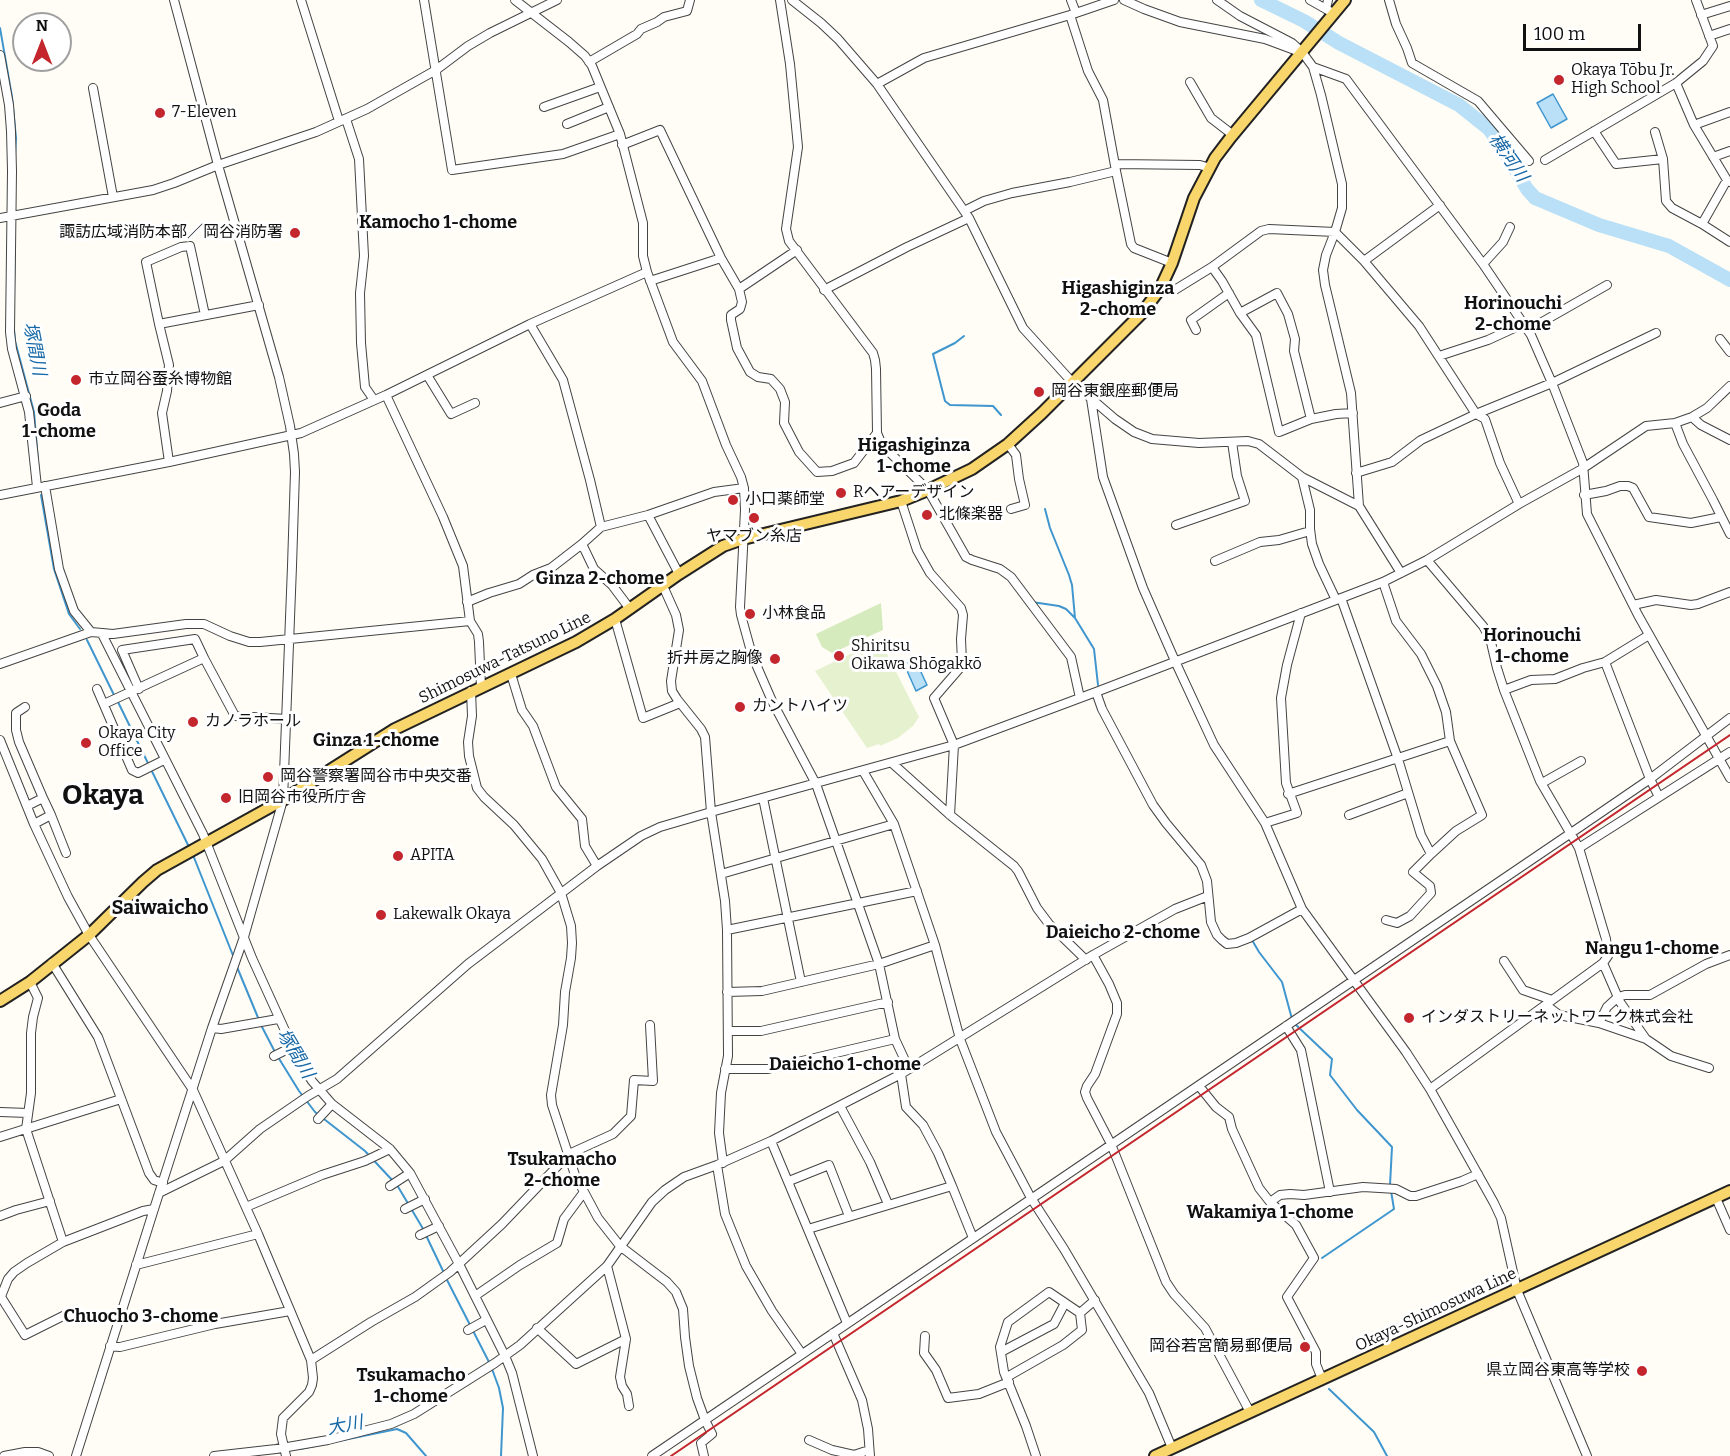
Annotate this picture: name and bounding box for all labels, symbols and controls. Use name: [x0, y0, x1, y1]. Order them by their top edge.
north arrow: [12, 12, 72, 72]
scale bar: [1526, 12, 1644, 50]
text: N: [36, 16, 48, 35]
text: 100 m: [1534, 23, 1585, 45]
place label: Okaya Tōbu Jr. High School: [1571, 61, 1675, 99]
marker: Okaya Tōbu Jr. High School: [1552, 73, 1566, 87]
place label: 7-Eleven: [172, 103, 237, 123]
marker: 7-Eleven: [153, 106, 167, 120]
water label: 横河川: [1484, 130, 1532, 186]
district label: Kamocho 1-chome: [359, 212, 517, 234]
place label: 諏訪広域消防本部／岡谷消防署: [59, 223, 283, 243]
marker: 諏訪広域消防本部／岡谷消防署: [288, 226, 302, 240]
district label: Higashiginza 2-chome: [1062, 278, 1174, 320]
district label: Horinouchi 2-chome: [1464, 293, 1562, 336]
water label: 塚間川: [18, 320, 50, 378]
place label: 市立岡谷蚕糸博物館: [88, 370, 232, 390]
marker: 市立岡谷蚕糸博物館: [69, 373, 83, 387]
place label: 岡谷東銀座郵便局: [1051, 382, 1179, 402]
marker: 岡谷東銀座郵便局: [1032, 385, 1046, 399]
district label: Goda 1-chome: [22, 400, 96, 442]
district label: Higashiginza 1-chome: [858, 435, 970, 478]
place label: Rヘアーデザイン: [853, 483, 975, 503]
marker: Rヘアーデザイン: [834, 486, 848, 500]
place label: 小口薬師堂: [745, 490, 825, 510]
marker: 小口薬師堂: [726, 493, 740, 507]
place label: 北條楽器: [939, 505, 1003, 525]
marker: 北條楽器: [920, 508, 934, 522]
marker: ヤマブン糸店: [747, 511, 761, 525]
place label: ヤマブン糸店: [706, 527, 802, 547]
district label: Ginza 2-chome: [536, 568, 664, 590]
place label: 小林食品: [762, 604, 826, 624]
marker: 小林食品: [743, 607, 757, 621]
street label: Shimosuwa-Tatsuno Line: [416, 608, 594, 708]
district label: Horinouchi 1-chome: [1483, 625, 1581, 668]
place label: Shiritsu Oikawa Shōgakkō: [851, 637, 982, 675]
place label: 折井房之胸像: [667, 649, 763, 669]
marker: Shiritsu Oikawa Shōgakkō: [832, 649, 846, 663]
marker: 折井房之胸像: [768, 652, 782, 666]
place label: カントハイツ: [752, 697, 848, 717]
marker: カントハイツ: [733, 700, 747, 714]
place label: カノラホール: [205, 712, 301, 732]
marker: カノラホール: [186, 715, 200, 729]
place label: Okaya City Office: [98, 724, 176, 762]
district label: Ginza 1-chome: [313, 730, 439, 752]
marker: Okaya City Office: [79, 736, 93, 750]
place label: 岡谷警察署岡谷市中央交番: [280, 767, 472, 787]
marker: 岡谷警察署岡谷市中央交番: [261, 770, 275, 784]
district label: Okaya: [62, 779, 144, 813]
place label: 旧岡谷市役所庁舎: [238, 788, 366, 808]
marker: 旧岡谷市役所庁舎: [219, 791, 233, 805]
place label: APITA: [410, 846, 455, 866]
marker: APITA: [391, 849, 405, 863]
district label: Saiwaicho: [111, 896, 209, 920]
place label: Lakewalk Okaya: [393, 905, 511, 925]
marker: Lakewalk Okaya: [374, 908, 388, 922]
district label: Daieicho 2-chome: [1046, 922, 1200, 944]
district label: Nangu 1-chome: [1585, 938, 1719, 960]
place label: インダストリーネットワーク株式会社: [1421, 1008, 1693, 1028]
marker: インダストリーネットワーク株式会社: [1402, 1011, 1416, 1025]
water label: 塚間川: [272, 1025, 318, 1083]
district label: Daieicho 1-chome: [769, 1054, 921, 1076]
district label: Tsukamacho 2-chome: [507, 1149, 617, 1192]
district label: Wakamiya 1-chome: [1186, 1202, 1354, 1224]
street label: Okaya-Shimosuwa Line: [1352, 1264, 1520, 1356]
district label: Chuocho 3-chome: [64, 1306, 218, 1328]
place label: 岡谷若宮簡易郵便局: [1149, 1337, 1293, 1357]
marker: 岡谷若宮簡易郵便局: [1298, 1340, 1312, 1354]
place label: 県立岡谷東高等学校: [1486, 1361, 1630, 1381]
marker: 県立岡谷東高等学校: [1635, 1364, 1649, 1378]
district label: Tsukamacho 1-chome: [356, 1365, 466, 1408]
water label: 大川: [325, 1412, 365, 1440]

